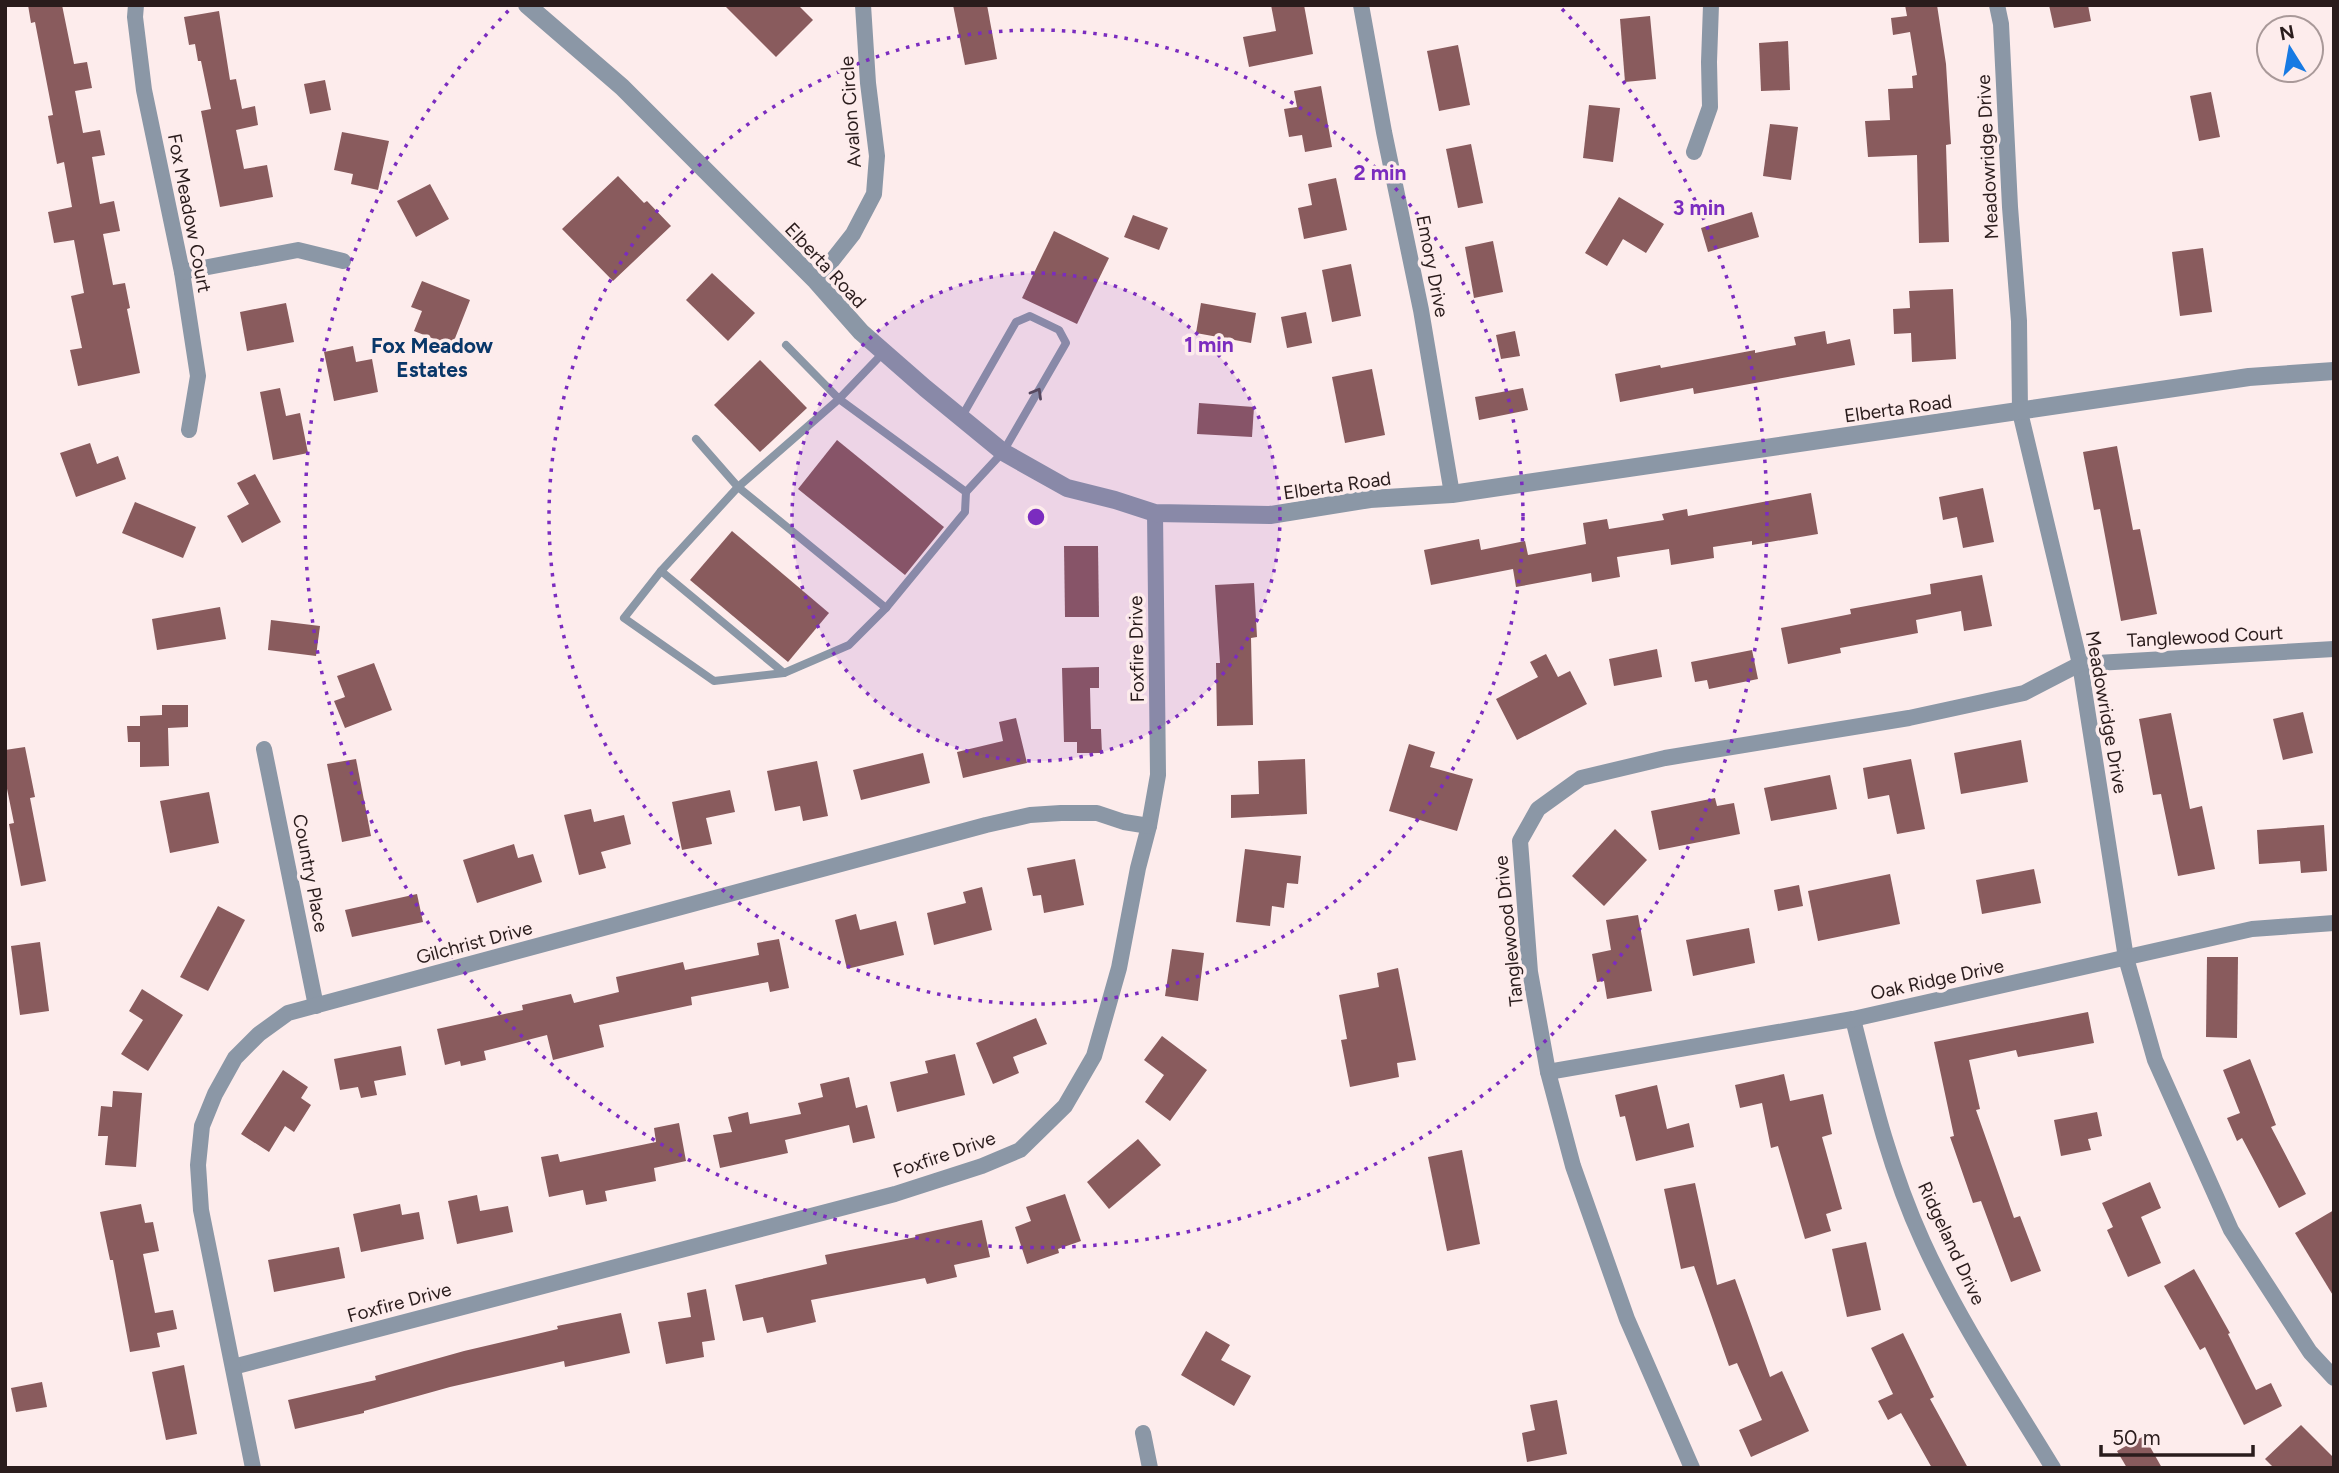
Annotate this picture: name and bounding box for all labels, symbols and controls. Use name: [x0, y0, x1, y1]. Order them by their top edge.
north arrow: [2255, 14, 2325, 84]
text: N: [2277, 20, 2296, 45]
street label: Avalon Circle: [835, 55, 866, 169]
street label: Meadowridge Drive: [1972, 74, 2003, 240]
street label: Fox Meadow Court: [163, 132, 216, 295]
text: 2 min: [1354, 160, 1406, 185]
text: 3 min: [1673, 195, 1725, 220]
street label: Emory Drive: [1411, 213, 1454, 319]
street label: Elberta Road: [780, 218, 871, 313]
text: 1 min: [1184, 332, 1234, 357]
district label: Fox Meadow Estates: [371, 333, 494, 382]
one-way arrow: [1029, 387, 1042, 400]
street label: Elberta Road: [1843, 390, 1953, 427]
street label: Elberta Road: [1282, 467, 1392, 504]
centre of rings: [1024, 505, 1048, 529]
street label: Foxfire Drive: [1124, 595, 1149, 703]
street label: Tanglewood Court: [2126, 621, 2284, 652]
street label: Meadowridge Drive: [2081, 629, 2132, 795]
street label: Country Place: [288, 812, 333, 934]
street label: Tanglewood Drive: [1489, 854, 1528, 1008]
street label: Gilchrist Drive: [413, 916, 535, 969]
street label: Oak Ridge Drive: [1868, 954, 2006, 1005]
street label: Foxfire Drive: [890, 1126, 998, 1183]
street label: Ridgeland Drive: [1913, 1178, 1990, 1308]
street label: Foxfire Drive: [344, 1278, 454, 1327]
scale bar: [2101, 1414, 2253, 1458]
text: 50 m: [2112, 1425, 2161, 1450]

